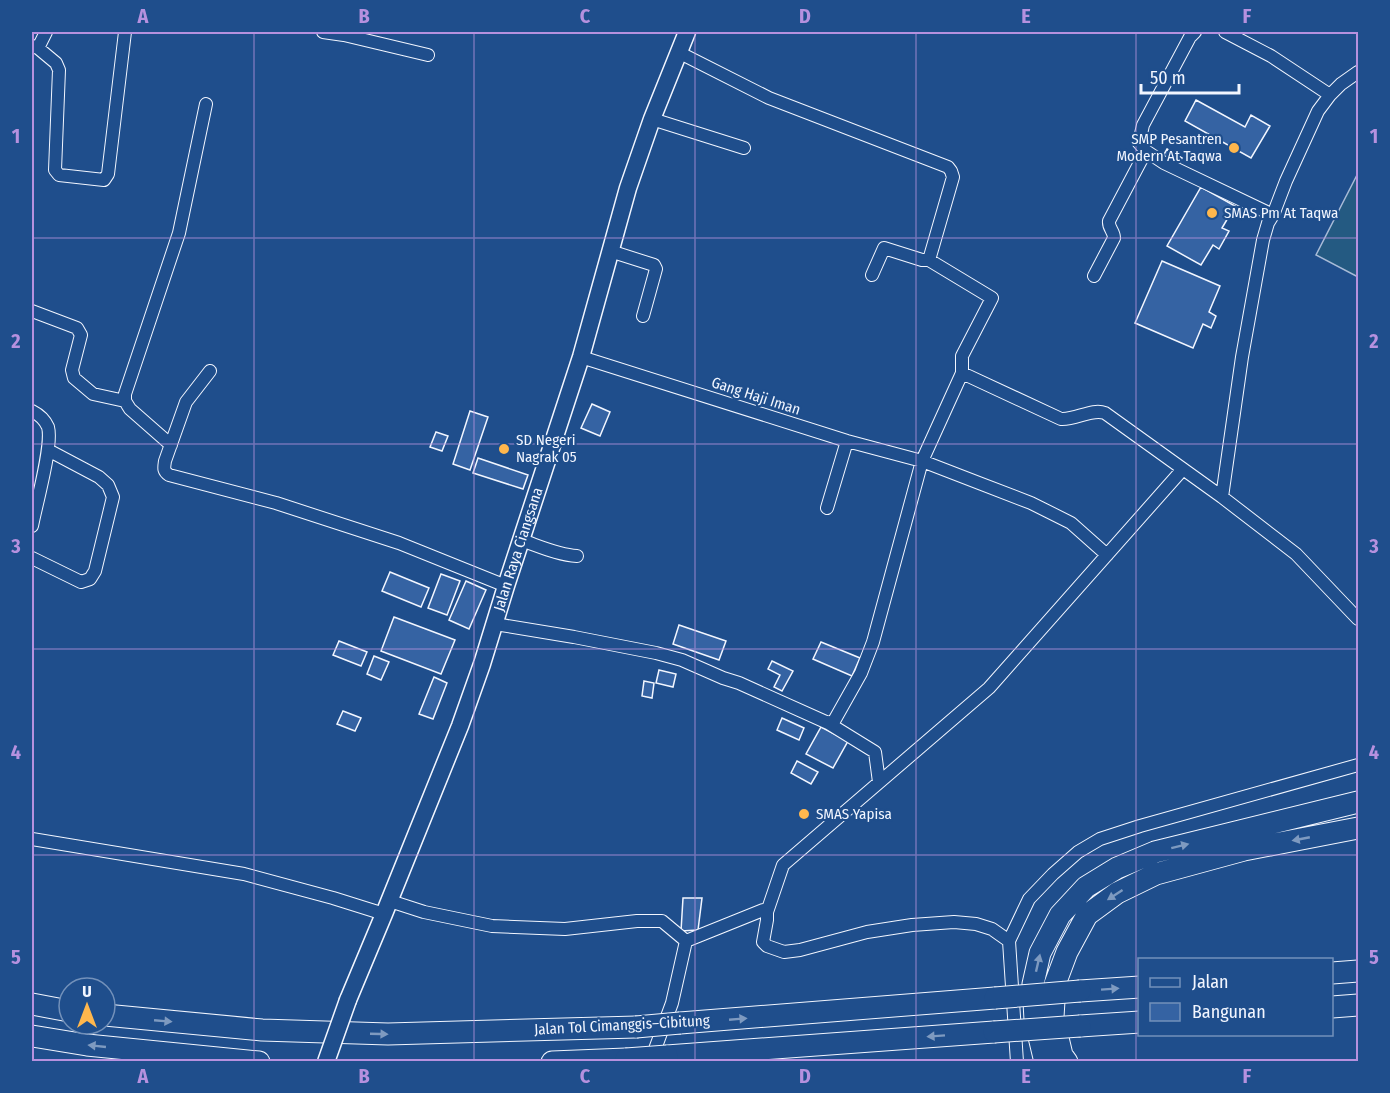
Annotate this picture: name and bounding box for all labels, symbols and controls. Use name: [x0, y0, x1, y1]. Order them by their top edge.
text: A: [137, 4, 150, 28]
text: B: [358, 4, 370, 28]
text: C: [580, 4, 591, 28]
text: D: [799, 4, 811, 28]
text: E: [1021, 4, 1031, 28]
text: F: [1243, 4, 1252, 28]
scale bar: [1141, 57, 1238, 95]
text: 50 m: [1150, 67, 1186, 89]
text: 1: [12, 124, 20, 148]
text: 1: [1370, 124, 1378, 148]
place label: SMP Pesantren Modern At Taqwa: [1116, 130, 1222, 165]
marker: SMP Pesantren Modern At Taqwa: [1227, 141, 1241, 155]
place label: SMAS Pm At Taqwa: [1224, 204, 1338, 222]
marker: SMAS Pm At Taqwa: [1205, 206, 1219, 220]
text: 2: [10, 329, 21, 353]
text: 2: [1368, 329, 1379, 353]
street label: Gang Haji Iman: [709, 373, 803, 419]
place label: SD Negeri Nagrak 05: [516, 431, 577, 466]
marker: SD Negeri Nagrak 05: [497, 442, 511, 456]
street label: Jalan Raya Ciangsana: [490, 485, 547, 613]
text: 3: [10, 534, 21, 558]
text: 3: [1368, 534, 1379, 558]
text: 4: [11, 740, 21, 764]
text: 4: [1369, 740, 1379, 764]
place label: SMAS Yapisa: [816, 805, 892, 823]
marker: SMAS Yapisa: [797, 807, 811, 821]
one-way arrow: [1291, 835, 1310, 844]
one-way arrow: [1171, 840, 1189, 850]
one-way arrow: [1107, 889, 1124, 900]
text: 5: [11, 945, 21, 969]
text: 5: [1369, 945, 1379, 969]
one-way arrow: [1033, 954, 1043, 972]
legend: [1138, 958, 1333, 1036]
text: Jalan: [1192, 971, 1229, 993]
north arrow: [57, 976, 117, 1036]
text: U: [82, 982, 92, 1001]
one-way arrow: [1101, 984, 1120, 994]
text: Bangunan: [1192, 1001, 1266, 1023]
street label: Jalan Tol Cimanggis–Cibitung: [534, 1011, 710, 1039]
one-way arrow: [729, 1014, 748, 1024]
one-way arrow: [154, 1016, 173, 1026]
one-way arrow: [369, 1029, 388, 1039]
one-way arrow: [926, 1032, 945, 1041]
one-way arrow: [87, 1041, 106, 1051]
text: A: [137, 1064, 150, 1088]
text: B: [358, 1064, 370, 1088]
text: C: [580, 1064, 591, 1088]
text: D: [799, 1064, 811, 1088]
text: E: [1021, 1064, 1031, 1088]
text: F: [1243, 1064, 1252, 1088]

